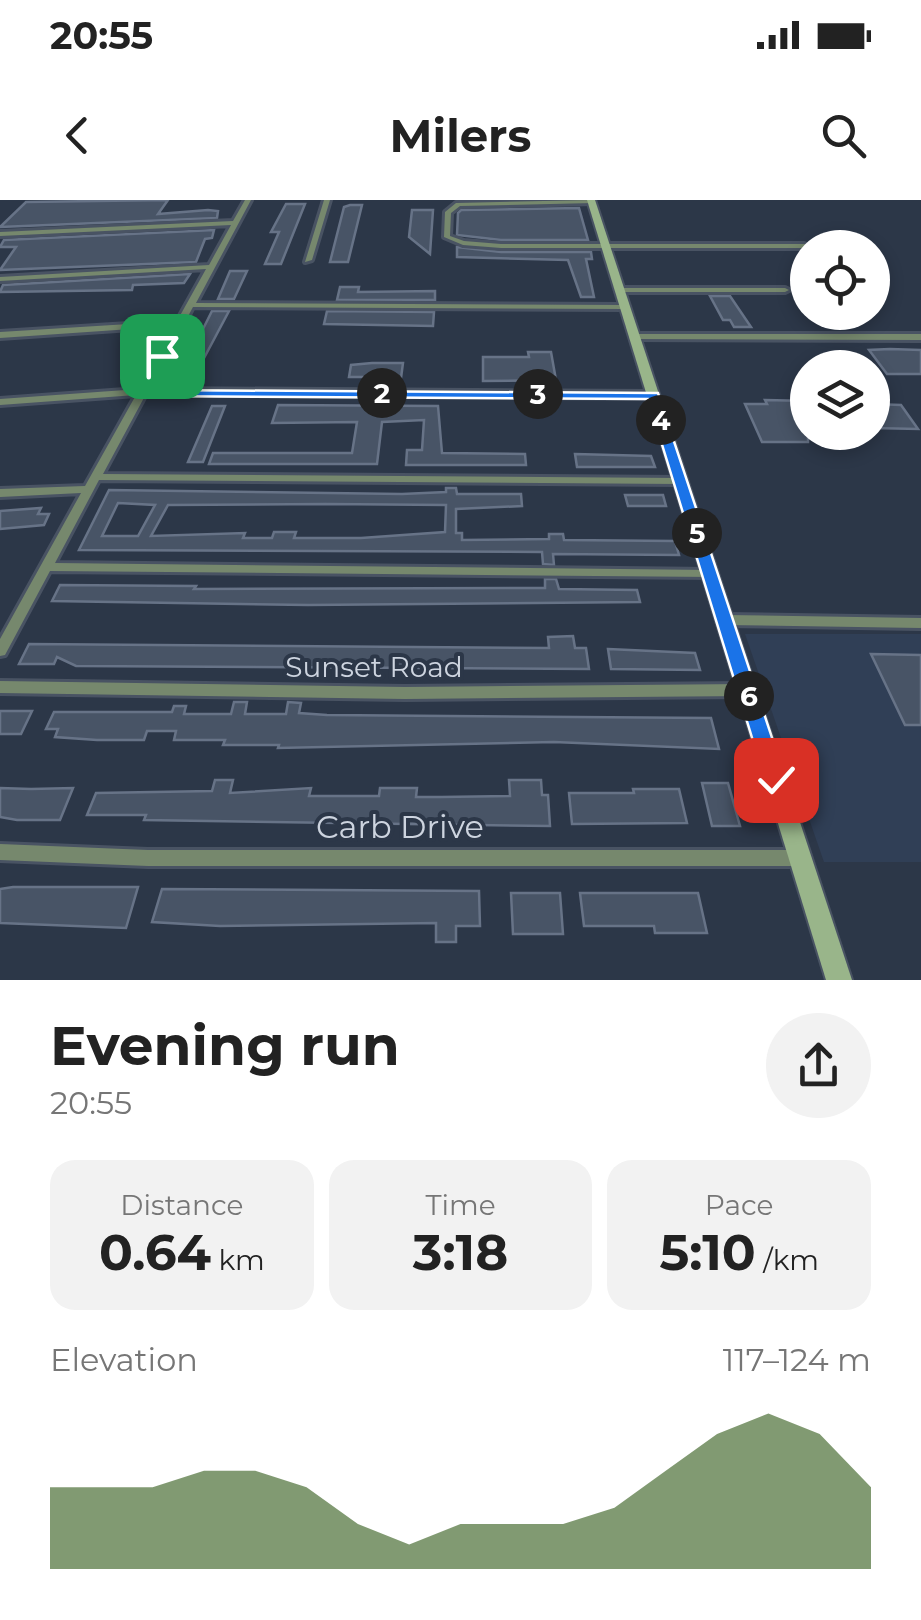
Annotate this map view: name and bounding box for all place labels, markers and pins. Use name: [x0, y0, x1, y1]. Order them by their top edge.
pin: [120, 314, 205, 399]
pin: 2: [357, 368, 407, 418]
pin: 3: [513, 369, 563, 419]
pin: 4: [636, 395, 686, 445]
pin: 5: [672, 508, 722, 558]
pin: 6: [724, 671, 774, 721]
pin: [734, 738, 819, 823]

